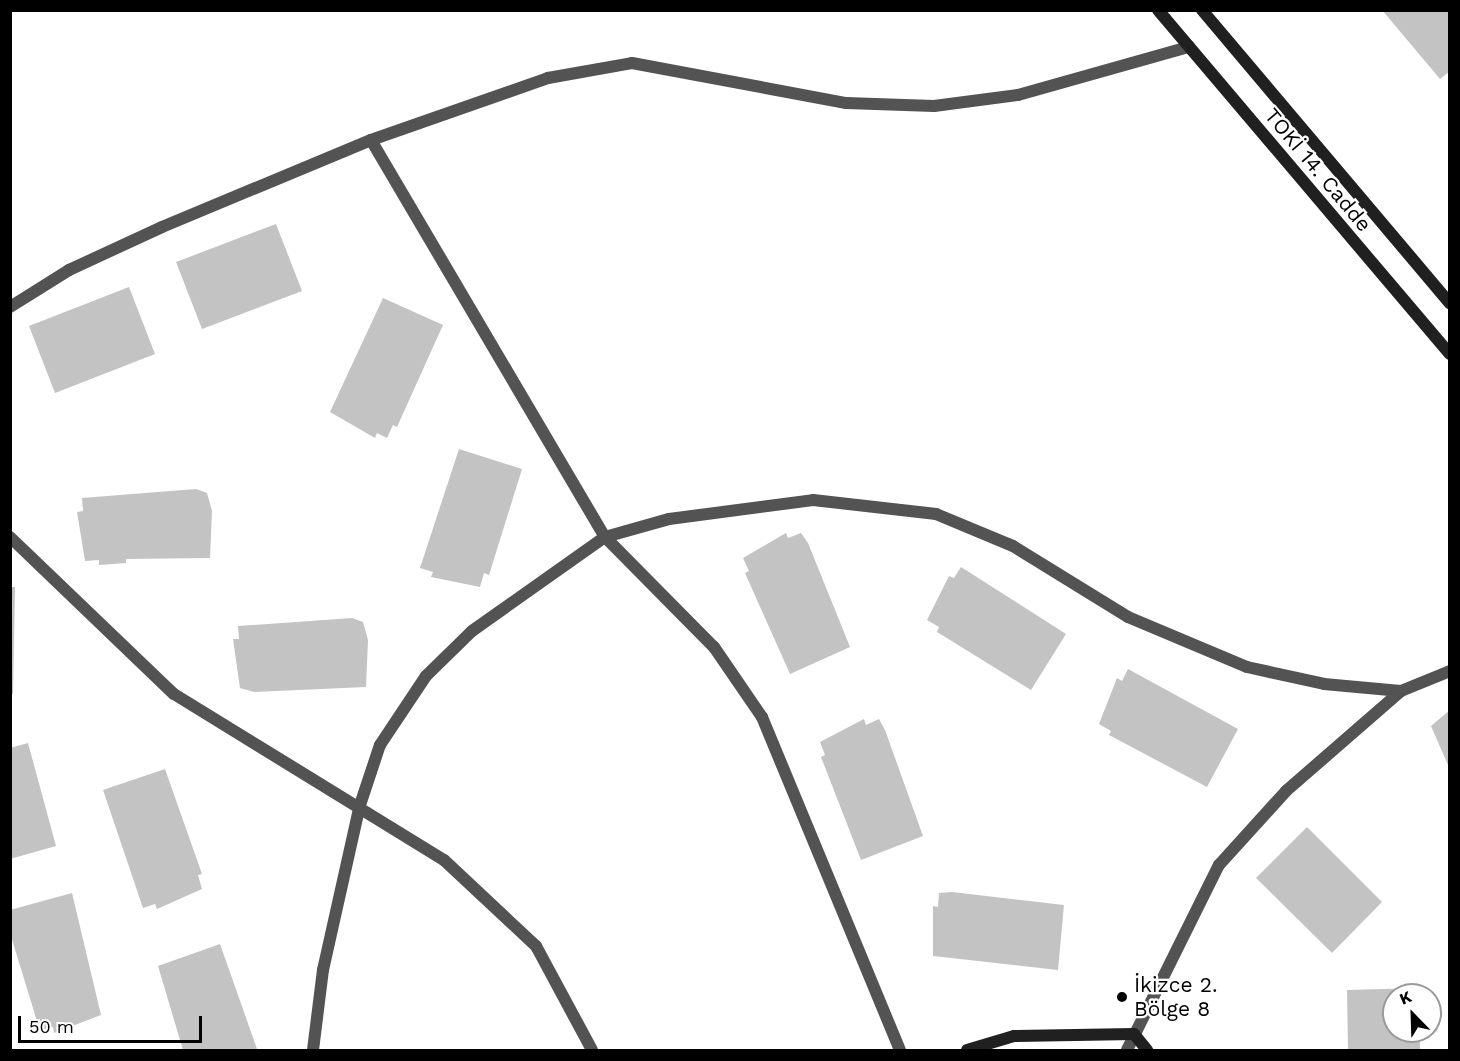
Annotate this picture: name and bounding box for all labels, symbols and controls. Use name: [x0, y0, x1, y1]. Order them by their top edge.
street label: TOKİ 14. Cadde: [1259, 103, 1377, 237]
place label: İkizce 2. Bölge 8: [1134, 972, 1218, 1022]
north arrow: [1382, 983, 1442, 1043]
text: K: [1397, 987, 1414, 1009]
marker: İkizce 2. Bölge 8: [1115, 990, 1129, 1004]
scale bar: [21, 1004, 206, 1042]
text: 50 m: [29, 1016, 74, 1037]

